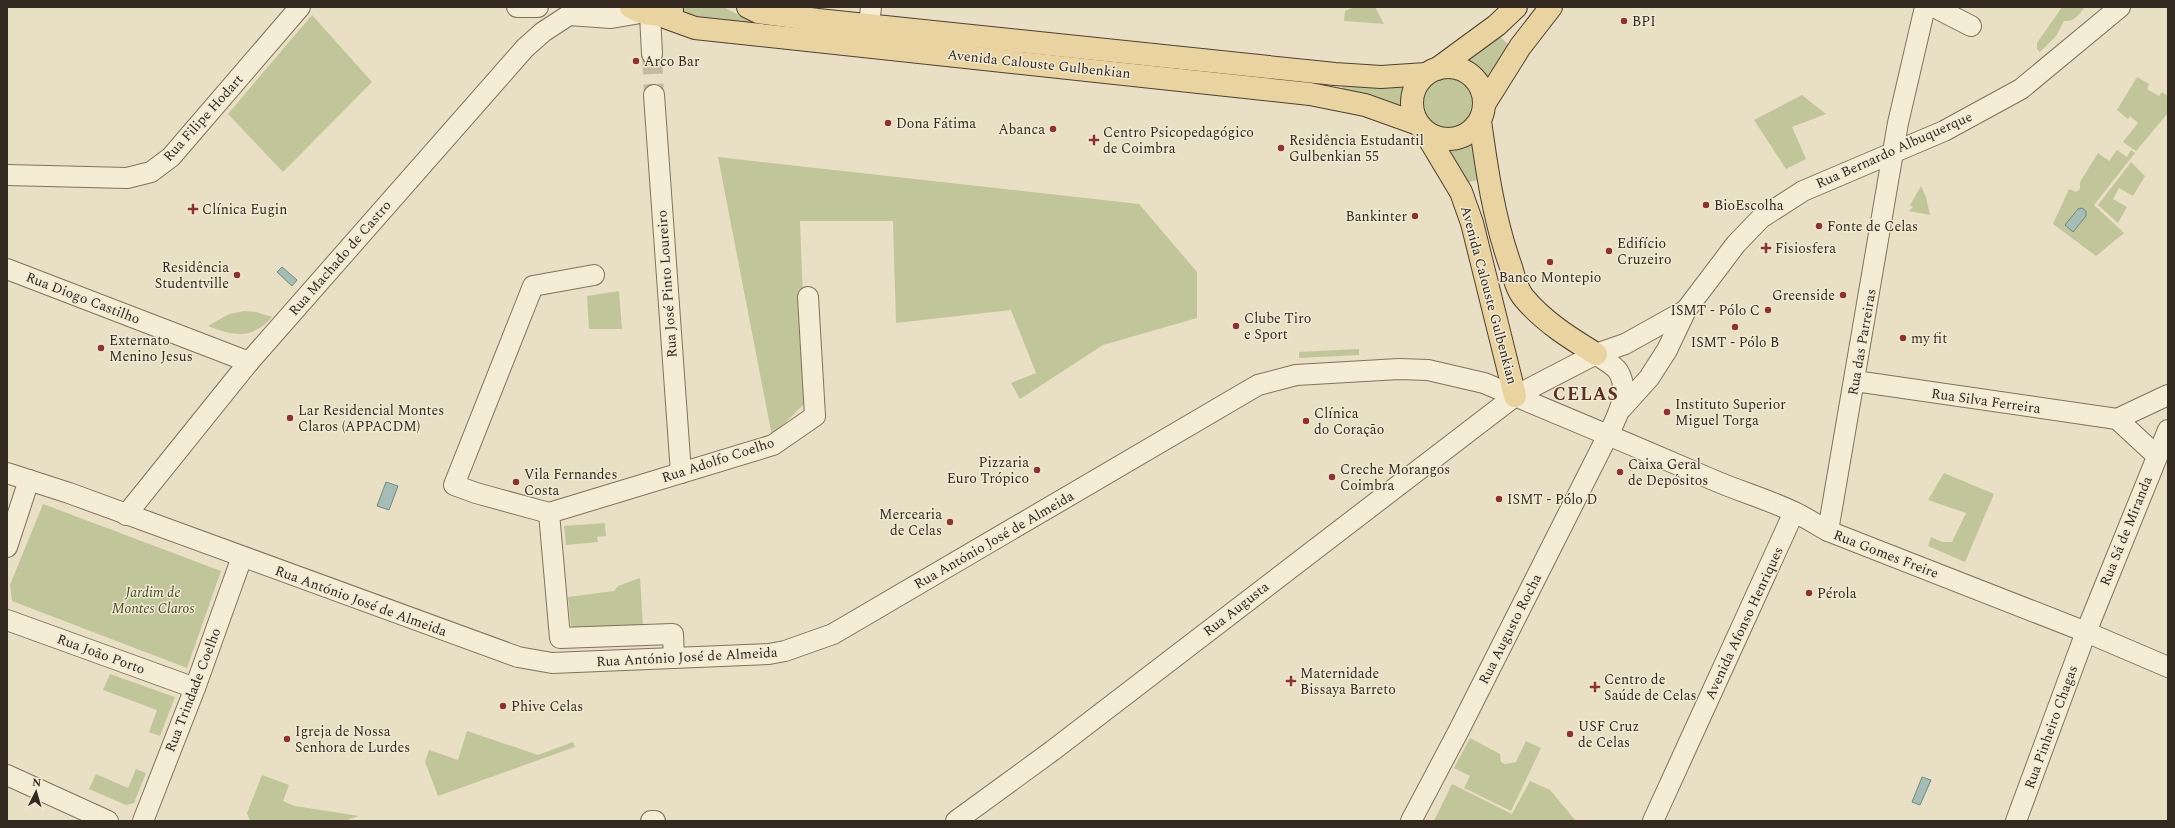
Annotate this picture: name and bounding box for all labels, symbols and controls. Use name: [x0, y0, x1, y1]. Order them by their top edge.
place label: BPI: [1632, 11, 1656, 32]
marker: BPI: [1619, 16, 1629, 26]
street label: Avenida Calouste Gulbenkian: [946, 44, 1132, 84]
place label: Arco Bar: [644, 51, 700, 72]
marker: Arco Bar: [631, 56, 641, 66]
street label: Rua Filipe Hodart: [158, 70, 248, 166]
street label: Rua Bernardo Albuquerque: [1812, 106, 1976, 194]
place label: Dona Fátima: [896, 113, 976, 134]
marker: Dona Fátima: [883, 118, 893, 128]
place label: Abanca: [998, 119, 1045, 140]
place label: Centro Psicopedagógico de Coimbra: [1103, 122, 1254, 159]
marker: Abanca: [1048, 124, 1058, 134]
place label: Residência Estudantil Gulbenkian 55: [1289, 130, 1424, 167]
marker: Centro Psicopedagógico de Coimbra: [1088, 134, 1100, 146]
marker: Residência Estudantil Gulbenkian 55: [1276, 143, 1286, 153]
street label: Rua Machado de Castro: [284, 195, 396, 321]
place label: BioEscolha: [1714, 195, 1784, 216]
place label: Clínica Eugin: [202, 199, 287, 220]
marker: BioEscolha: [1701, 200, 1711, 210]
marker: Clínica Eugin: [187, 203, 199, 215]
street label: Avenida Calouste Gulbenkian: [1455, 203, 1523, 387]
place label: Bankinter: [1345, 206, 1407, 227]
street label: Rua José Pinto Loureiro: [651, 209, 683, 359]
marker: Bankinter: [1410, 211, 1420, 221]
place label: Fonte de Celas: [1827, 216, 1918, 237]
marker: Fonte de Celas: [1814, 221, 1824, 231]
place label: Edifício Cruzeiro: [1617, 233, 1671, 270]
place label: Fisiosfera: [1775, 238, 1836, 259]
marker: Fisiosfera: [1760, 242, 1772, 254]
marker: Edifício Cruzeiro: [1604, 246, 1614, 256]
place label: Residência Studentville: [155, 257, 229, 294]
marker: Banco Montepio: [1545, 257, 1555, 267]
street label: Rua Diogo Castilho: [23, 267, 143, 329]
place label: Banco Montepio: [1499, 267, 1601, 288]
marker: Residência Studentville: [232, 270, 242, 280]
place label: Greenside: [1772, 285, 1835, 306]
street label: Rua das Parreiras: [1842, 287, 1882, 397]
marker: Greenside: [1838, 290, 1848, 300]
place label: ISMT - Pólo C: [1670, 300, 1760, 321]
marker: ISMT - Pólo C: [1763, 305, 1773, 315]
place label: Clube Tiro e Sport: [1244, 308, 1311, 345]
marker: Clube Tiro e Sport: [1231, 321, 1241, 331]
marker: ISMT - Pólo B: [1730, 322, 1740, 332]
place label: my fit: [1911, 328, 1947, 349]
place label: Externato Menino Jesus: [109, 330, 193, 367]
place label: ISMT - Pólo B: [1691, 332, 1779, 353]
marker: my fit: [1898, 333, 1908, 343]
marker: Externato Menino Jesus: [96, 343, 106, 353]
district label: CELAS: [1553, 381, 1619, 408]
street label: Rua Silva Ferreira: [1930, 383, 2042, 419]
place label: Instituto Superior Miguel Torga: [1675, 394, 1786, 431]
place label: Lar Residencial Montes Claros (APPACDM): [298, 400, 444, 437]
place label: Clínica do Coração: [1314, 403, 1384, 440]
marker: Instituto Superior Miguel Torga: [1662, 407, 1672, 417]
marker: Lar Residencial Montes Claros (APPACDM): [285, 413, 295, 423]
marker: Clínica do Coração: [1301, 416, 1311, 426]
street label: Rua Adolfo Coelho: [659, 432, 777, 488]
place label: Pizzaria Euro Trópico: [947, 452, 1029, 489]
place label: Caixa Geral de Depósitos: [1628, 454, 1708, 491]
place label: Creche Morangos Coimbra: [1340, 459, 1450, 496]
place label: Vila Fernandes Costa: [524, 464, 617, 501]
marker: Pizzaria Euro Trópico: [1032, 465, 1042, 475]
marker: Caixa Geral de Depósitos: [1615, 467, 1625, 477]
marker: Creche Morangos Coimbra: [1327, 472, 1337, 482]
street label: Rua Sá de Miranda: [2094, 473, 2158, 589]
marker: Vila Fernandes Costa: [511, 477, 521, 487]
street label: Rua António José de Almeida: [910, 485, 1078, 595]
place label: ISMT - Pólo D: [1507, 489, 1597, 510]
marker: ISMT - Pólo D: [1494, 494, 1504, 504]
place label: Mercearia de Celas: [879, 504, 942, 541]
marker: Mercearia de Celas: [945, 517, 955, 527]
street label: Rua Gomes Freire: [1830, 524, 1942, 584]
street label: Avenida Afonso Henriques: [1699, 543, 1789, 703]
street label: Rua António José de Almeida: [272, 560, 450, 642]
street label: Rua Augusto Rocha: [1473, 570, 1547, 688]
street label: Rua Augusta: [1199, 576, 1274, 642]
park label: Jardim de Montes Claros: [112, 582, 194, 619]
place label: Pérola: [1817, 583, 1857, 604]
marker: Pérola: [1804, 588, 1814, 598]
street label: Rua Trindade Coelho: [160, 625, 226, 755]
street label: Rua João Porto: [54, 628, 148, 680]
street label: Rua António José de Almeida: [596, 642, 778, 672]
street label: Rua Pinheiro Chagas: [2019, 662, 2083, 792]
place label: Maternidade Bissaya Barreto: [1300, 663, 1396, 700]
place label: Centro de Saúde de Celas: [1604, 669, 1697, 706]
marker: Maternidade Bissaya Barreto: [1285, 675, 1297, 687]
marker: Centro de Saúde de Celas: [1589, 681, 1601, 693]
place label: Phive Celas: [511, 696, 583, 717]
marker: Phive Celas: [498, 701, 508, 711]
place label: USF Cruz de Celas: [1578, 716, 1639, 753]
place label: Igreja de Nossa Senhora de Lurdes: [295, 721, 410, 758]
marker: USF Cruz de Celas: [1565, 729, 1575, 739]
marker: Igreja de Nossa Senhora de Lurdes: [282, 734, 292, 744]
north arrow: [16, 772, 56, 812]
text: N: [32, 774, 42, 791]

